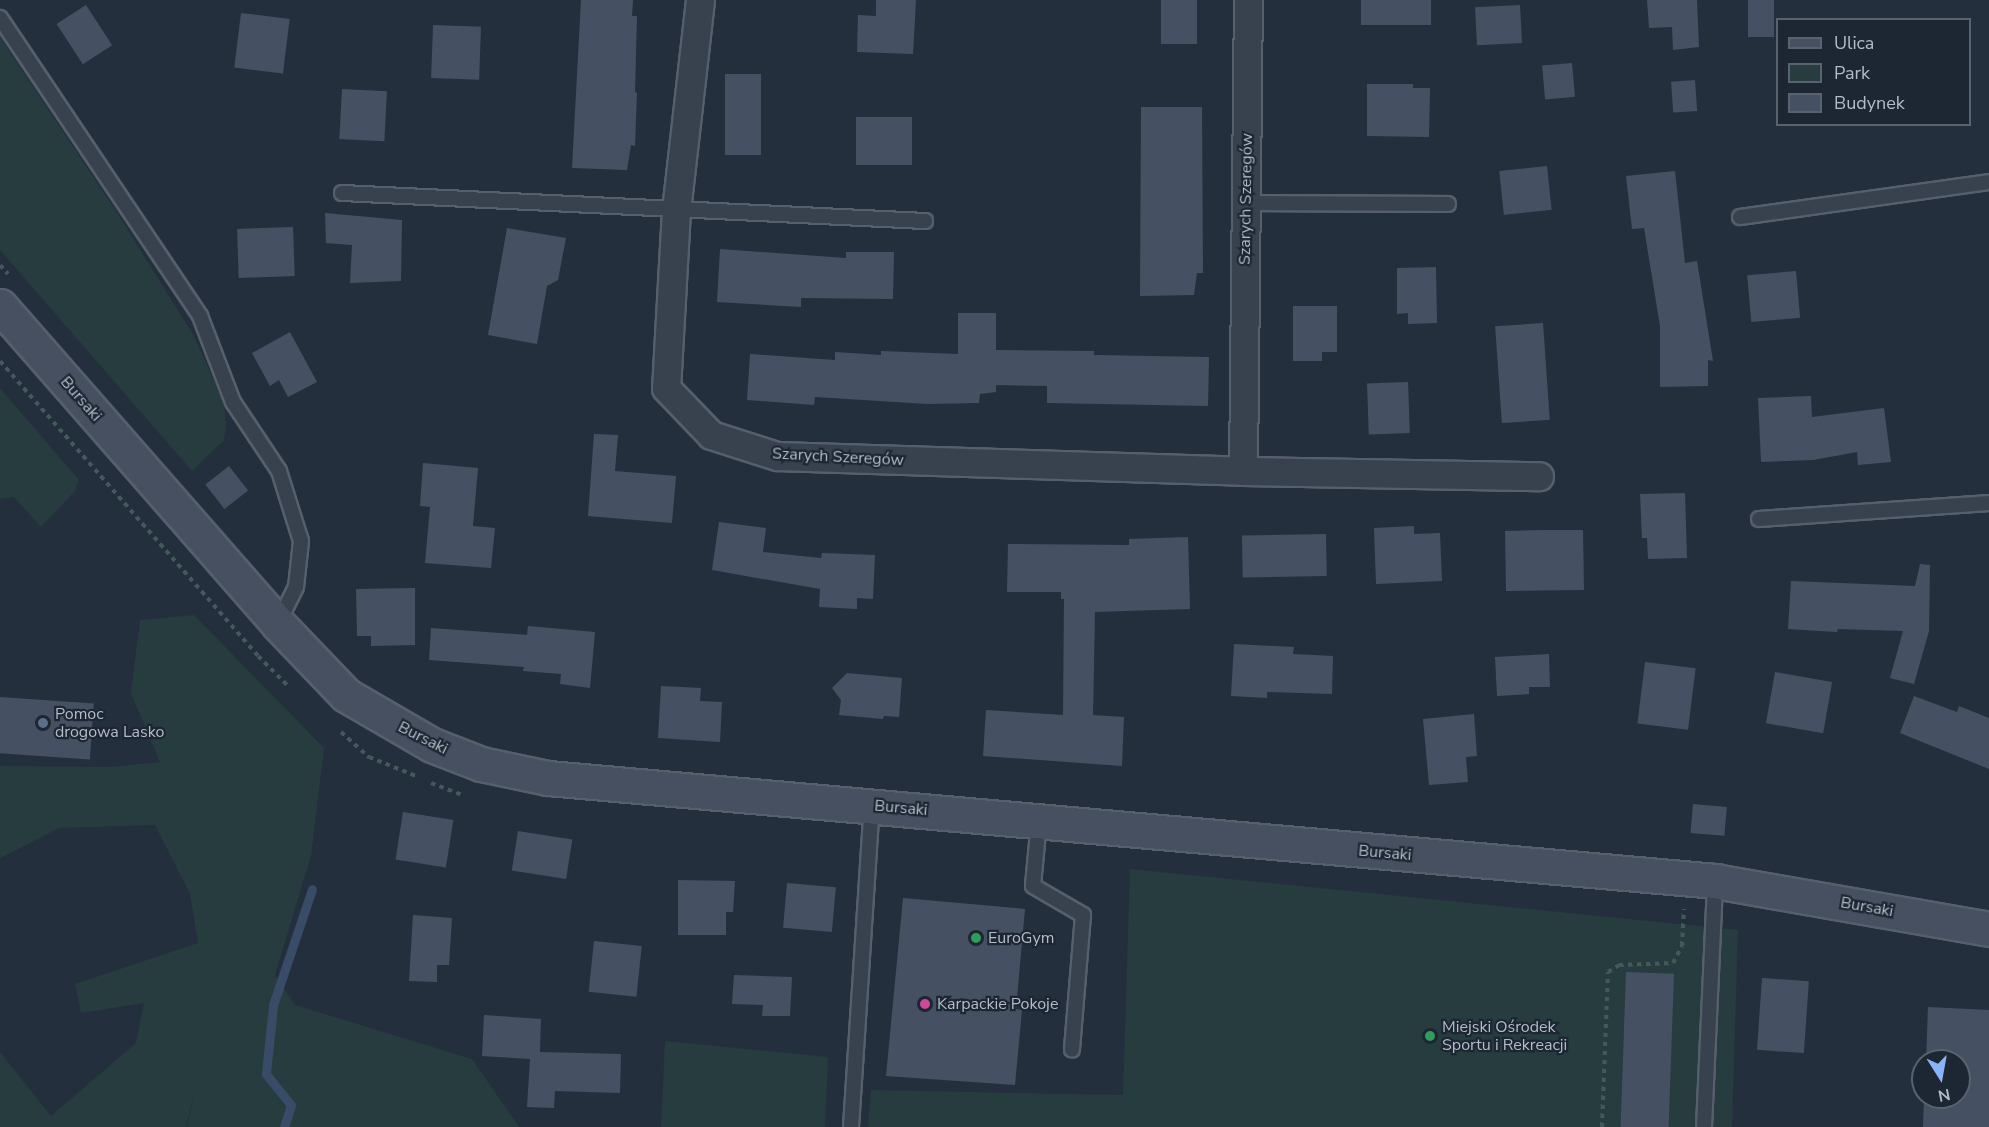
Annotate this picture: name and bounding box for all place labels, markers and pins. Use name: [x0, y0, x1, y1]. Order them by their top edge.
place label: Pomoc drogowa Lasko: [55, 704, 164, 742]
marker: Pomoc drogowa Lasko: [36, 716, 50, 730]
place label: EuroGym: [988, 928, 1054, 948]
marker: EuroGym: [969, 931, 983, 945]
place label: Karpackie Pokoje: [937, 994, 1058, 1014]
marker: Karpackie Pokoje: [918, 997, 932, 1011]
place label: Miejski Ośrodek Sportu i Rekreacji: [1442, 1017, 1567, 1055]
marker: Miejski Ośrodek Sportu i Rekreacji: [1423, 1029, 1437, 1043]

